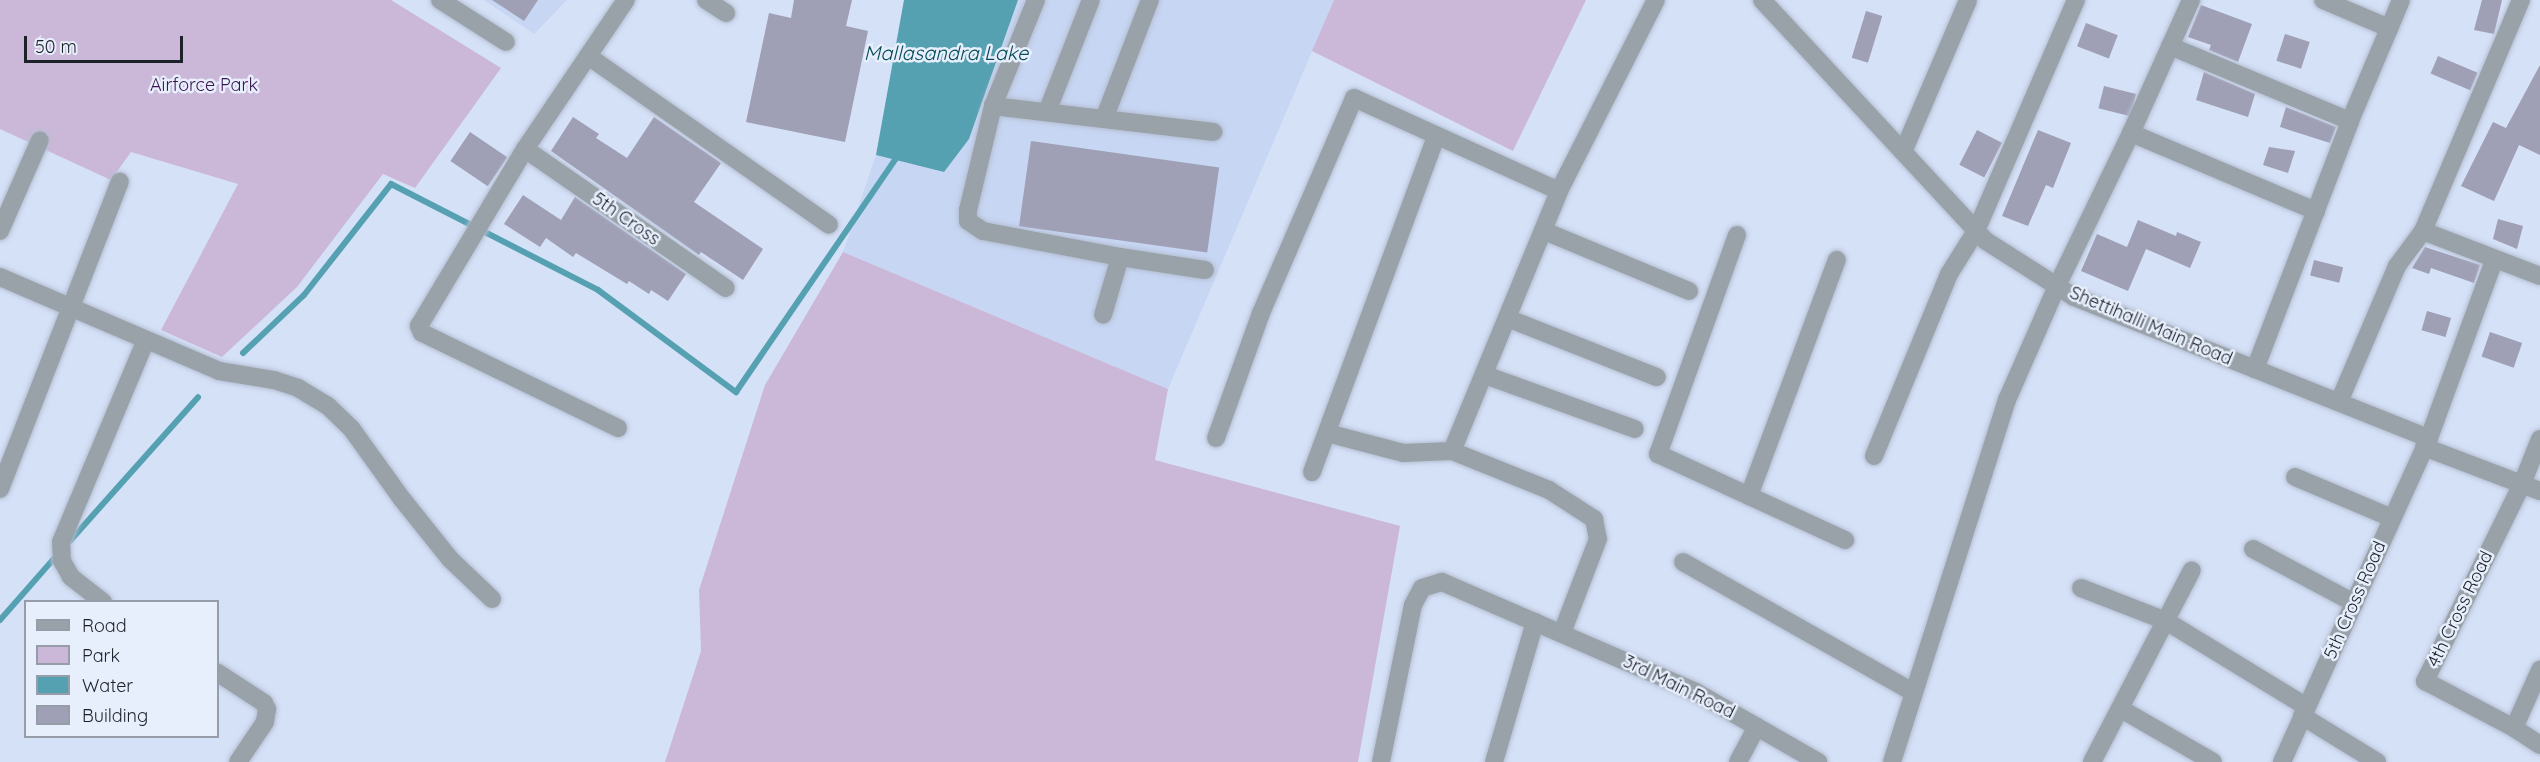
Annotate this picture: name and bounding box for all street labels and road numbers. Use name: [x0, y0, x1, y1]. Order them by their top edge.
street label: 5th Cross: [588, 188, 664, 250]
street label: Shettihalli Main Road: [2067, 282, 2235, 370]
street label: 5th Cross Road: [2319, 538, 2391, 662]
street label: 4th Cross Road: [2423, 547, 2497, 671]
street label: 3rd Main Road: [1620, 651, 1738, 723]

